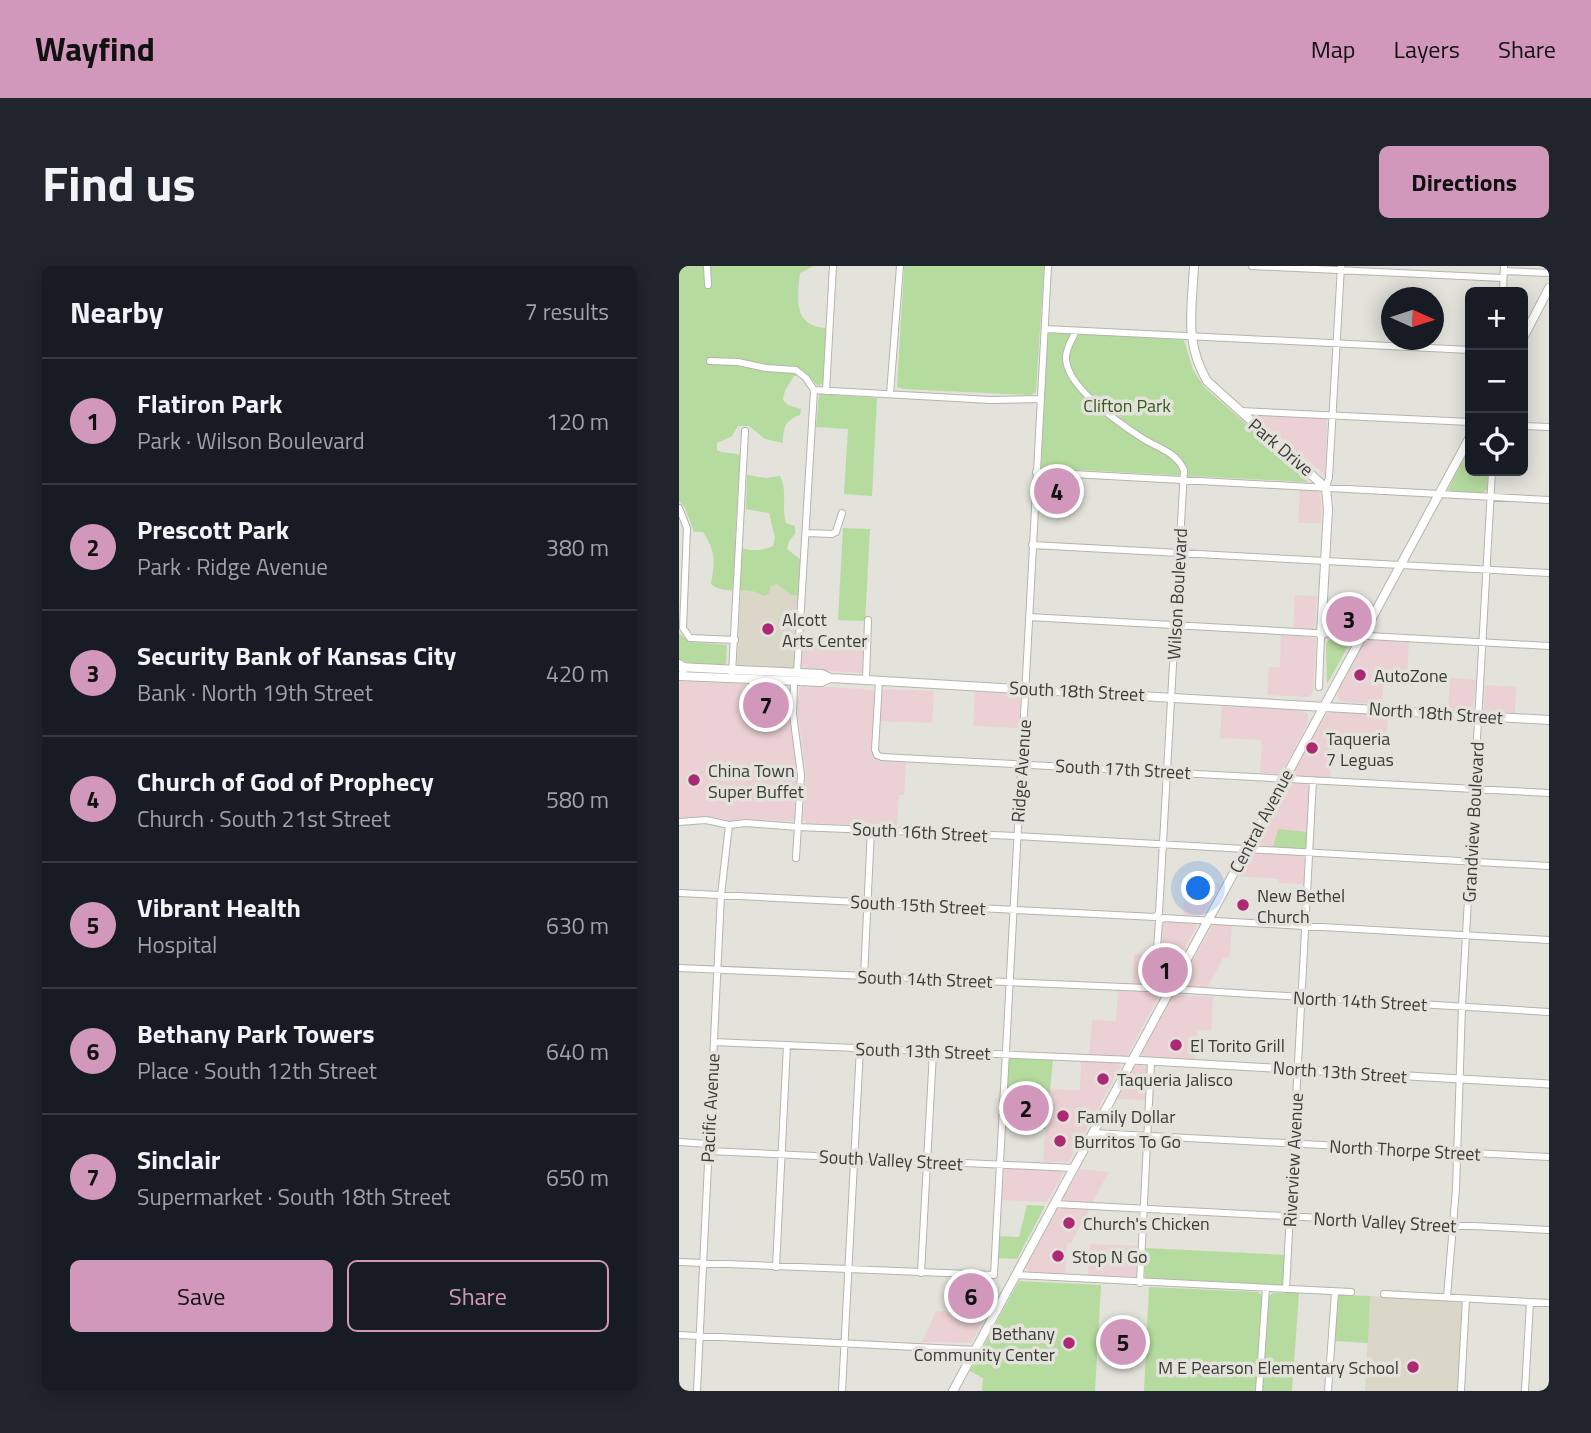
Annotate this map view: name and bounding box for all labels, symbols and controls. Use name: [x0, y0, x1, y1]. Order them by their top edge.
text: Wayfind: [35, 24, 155, 74]
text: Map: [1311, 31, 1356, 67]
text: Layers: [1394, 31, 1460, 67]
text: Share: [1498, 31, 1556, 67]
text: Find us: [42, 145, 196, 220]
button: Directions: [1379, 146, 1549, 218]
north arrow: [1381, 287, 1444, 350]
map controls: [1465, 287, 1528, 476]
button: +: [1465, 287, 1528, 350]
text: Nearby: [70, 289, 163, 335]
text: 7 results: [525, 294, 609, 329]
button: −: [1465, 350, 1528, 413]
text: Flatiron Park: [137, 384, 282, 423]
park label: Clifton Park: [1083, 392, 1171, 419]
text: 1: [87, 404, 99, 439]
text: 120 m: [546, 404, 609, 439]
street label: Park Drive: [1243, 412, 1319, 482]
button: locate: [1465, 413, 1528, 476]
text: Park · Wilson Boulevard: [137, 423, 365, 458]
pin: 4: [1034, 465, 1080, 517]
text: Prescott Park: [137, 510, 289, 549]
street label: Wilson Boulevard: [1160, 527, 1194, 661]
text: 2: [87, 530, 99, 565]
text: 380 m: [546, 530, 609, 565]
text: Park · Ridge Avenue: [137, 549, 328, 584]
pin: 3: [1326, 593, 1372, 645]
place label: Alcott Arts Center: [782, 606, 868, 654]
marker: Alcott Arts Center: [760, 621, 776, 637]
text: Security Bank of Kansas City: [137, 636, 456, 675]
text: 3: [87, 656, 99, 691]
text: 420 m: [546, 656, 609, 691]
place label: AutoZone: [1374, 662, 1448, 689]
marker: AutoZone: [1352, 667, 1368, 683]
street label: South 18th Street: [1009, 674, 1146, 708]
text: Bank · North 19th Street: [137, 675, 373, 710]
pin: 7: [743, 679, 789, 731]
street label: North 18th Street: [1368, 695, 1505, 731]
street label: Ridge Avenue: [1004, 719, 1038, 823]
place label: Taqueria 7 Leguas: [1326, 725, 1394, 773]
marker: Taqueria 7 Leguas: [1304, 740, 1320, 756]
street label: Grandview Boulevard: [1455, 741, 1491, 903]
street label: South 17th Street: [1055, 752, 1192, 786]
place label: China Town Super Buffet: [708, 757, 805, 805]
text: Church of God of Prophecy: [137, 762, 434, 801]
street label: Central Avenue: [1222, 764, 1300, 878]
marker: China Town Super Buffet: [686, 772, 702, 788]
text: 4: [87, 782, 99, 817]
text: 580 m: [546, 782, 609, 817]
text: Church · South 21st Street: [137, 801, 390, 836]
street label: South 16th Street: [852, 815, 989, 849]
your location: [1181, 871, 1215, 905]
place label: New Bethel Church: [1257, 882, 1345, 930]
text: Vibrant Health: [137, 888, 301, 927]
street label: South 15th Street: [850, 888, 987, 922]
marker: New Bethel Church: [1235, 897, 1251, 913]
text: 5: [87, 908, 99, 943]
text: 630 m: [546, 908, 609, 943]
text: Hospital: [137, 927, 217, 962]
pin: 1: [1142, 944, 1188, 996]
street label: South 14th Street: [857, 963, 994, 995]
street label: North 14th Street: [1292, 984, 1428, 1018]
text: Bethany Park Towers: [137, 1014, 374, 1053]
place label: El Torito Grill: [1190, 1032, 1285, 1059]
text: 6: [87, 1034, 99, 1069]
text: 640 m: [546, 1034, 609, 1069]
street label: South 13th Street: [855, 1035, 992, 1067]
marker: El Torito Grill: [1168, 1037, 1184, 1053]
text: Place · South 12th Street: [137, 1053, 377, 1088]
street label: Pacific Avenue: [694, 1053, 726, 1163]
street label: North 13th Street: [1272, 1054, 1409, 1090]
place label: Taqueria Jalisco: [1117, 1066, 1233, 1093]
marker: Taqueria Jalisco: [1095, 1071, 1111, 1087]
pin: 2: [1003, 1082, 1049, 1134]
street label: Riverview Avenue: [1276, 1092, 1310, 1228]
place label: Family Dollar: [1077, 1103, 1175, 1130]
marker: Family Dollar: [1055, 1108, 1071, 1124]
place label: Burritos To Go: [1074, 1128, 1181, 1155]
marker: Burritos To Go: [1052, 1133, 1068, 1149]
street label: North Thorpe Street: [1329, 1133, 1482, 1167]
text: Sinclair: [137, 1140, 221, 1179]
street label: South Valley Street: [818, 1143, 964, 1177]
text: 7: [87, 1160, 99, 1195]
text: 650 m: [546, 1160, 609, 1195]
text: Supermarket · South 18th Street: [137, 1179, 450, 1214]
street label: North Valley Street: [1313, 1205, 1458, 1239]
place label: Church's Chicken: [1083, 1210, 1210, 1237]
marker: Church's Chicken: [1061, 1215, 1077, 1231]
place label: Stop N Go: [1072, 1243, 1148, 1270]
marker: Stop N Go: [1050, 1248, 1066, 1264]
button: Save: [70, 1260, 333, 1332]
button: Share: [347, 1260, 609, 1332]
pin: 6: [948, 1270, 994, 1322]
pin: 5: [1100, 1316, 1146, 1368]
place label: Bethany Community Center: [914, 1320, 1055, 1368]
marker: Bethany Community Center: [1061, 1335, 1077, 1351]
place label: M E Pearson Elementary School: [1158, 1354, 1399, 1381]
marker: M E Pearson Elementary School: [1405, 1359, 1421, 1375]

